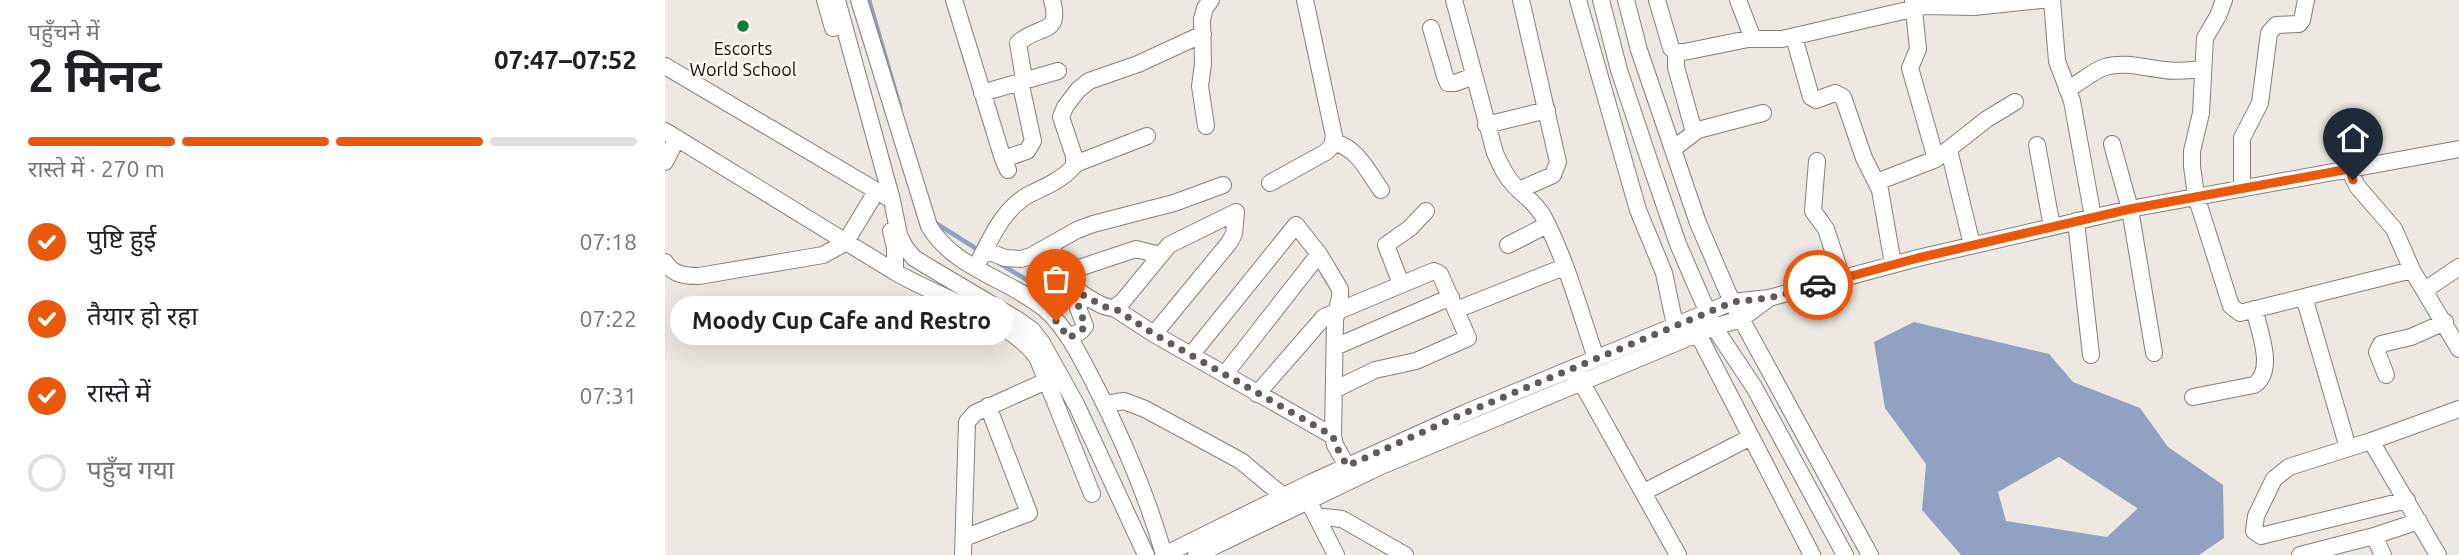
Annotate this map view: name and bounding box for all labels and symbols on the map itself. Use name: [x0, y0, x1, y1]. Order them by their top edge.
marker: Escorts World School: [735, 18, 751, 34]
place label: Escorts World School: [690, 38, 797, 79]
pin: [2323, 108, 2383, 180]
pin: [1026, 249, 1086, 321]
courier: [1783, 250, 1853, 320]
callout: Moody Cup Cafe and Restro: [671, 296, 1014, 346]

